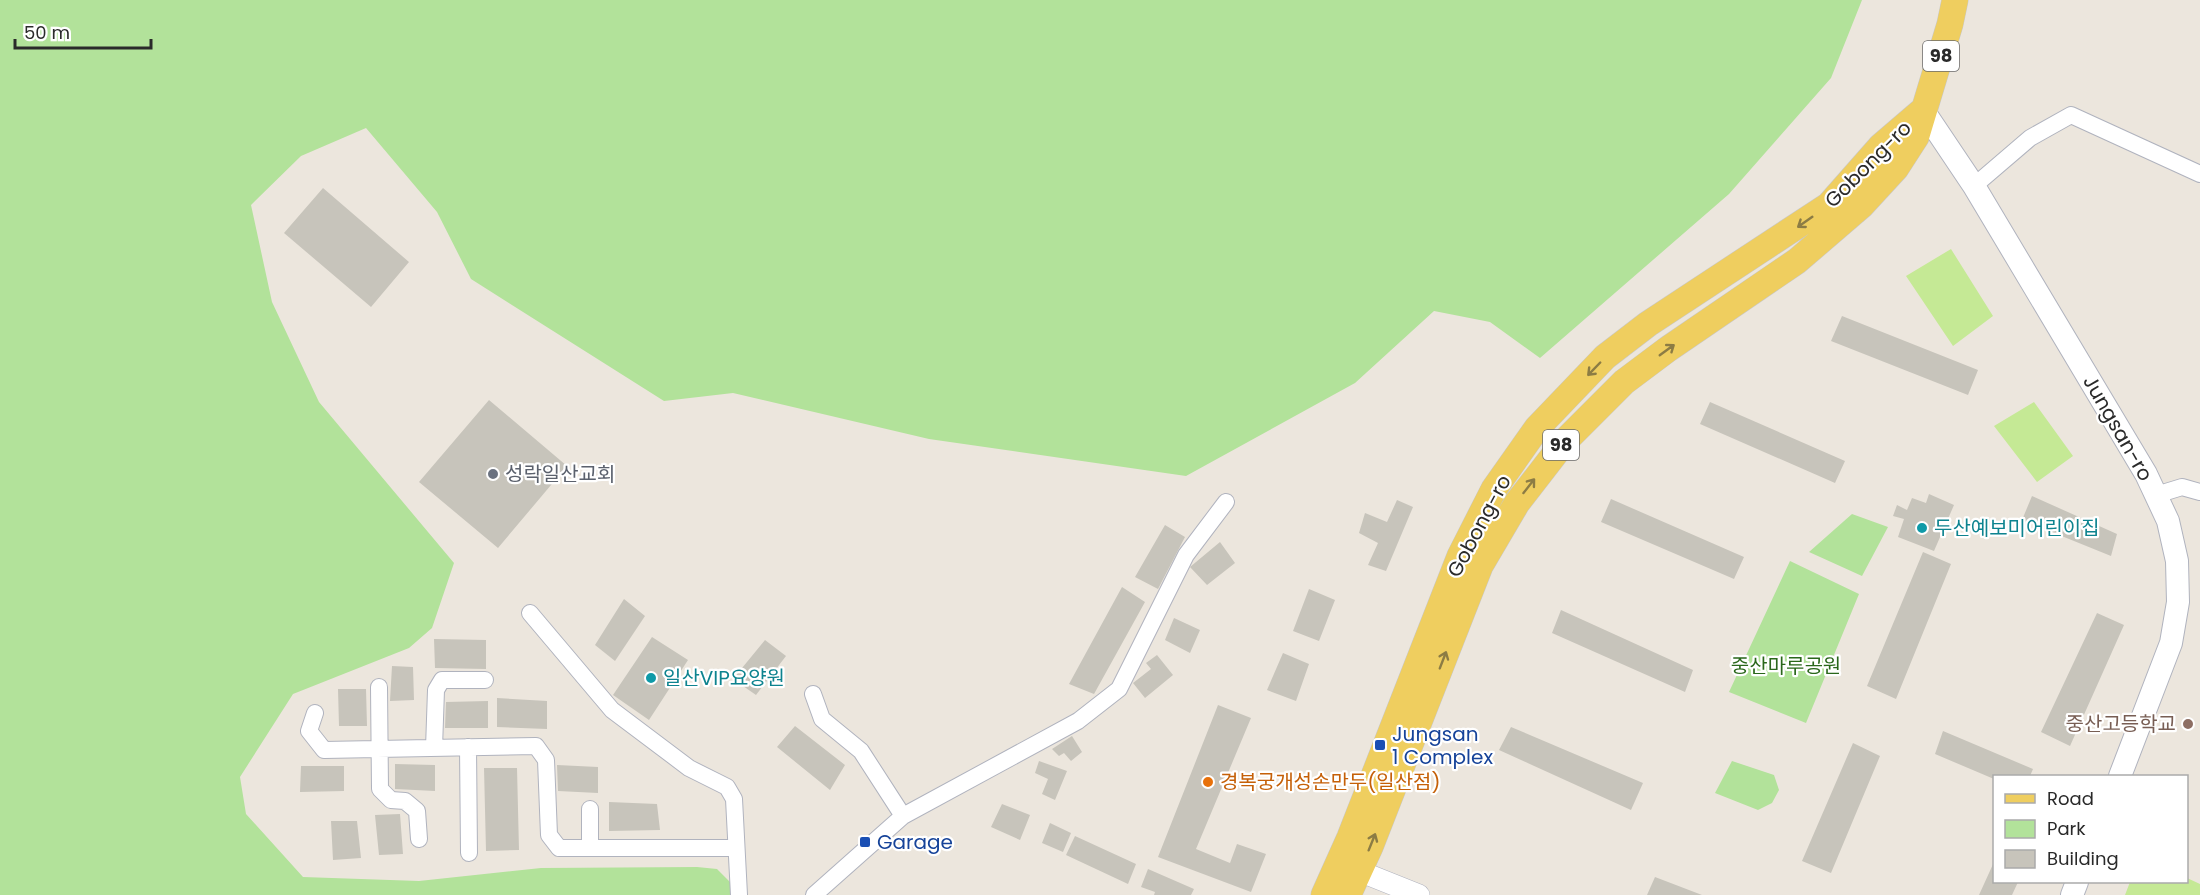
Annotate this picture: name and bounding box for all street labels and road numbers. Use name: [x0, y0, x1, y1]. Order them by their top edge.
road number: 98: [1923, 41, 1959, 71]
street label: Gobong-ro: [1818, 114, 1918, 214]
street label: Jungsan-ro: [2076, 370, 2160, 486]
road number: 98: [1543, 430, 1579, 460]
street label: Gobong-ro: [1440, 470, 1518, 582]

